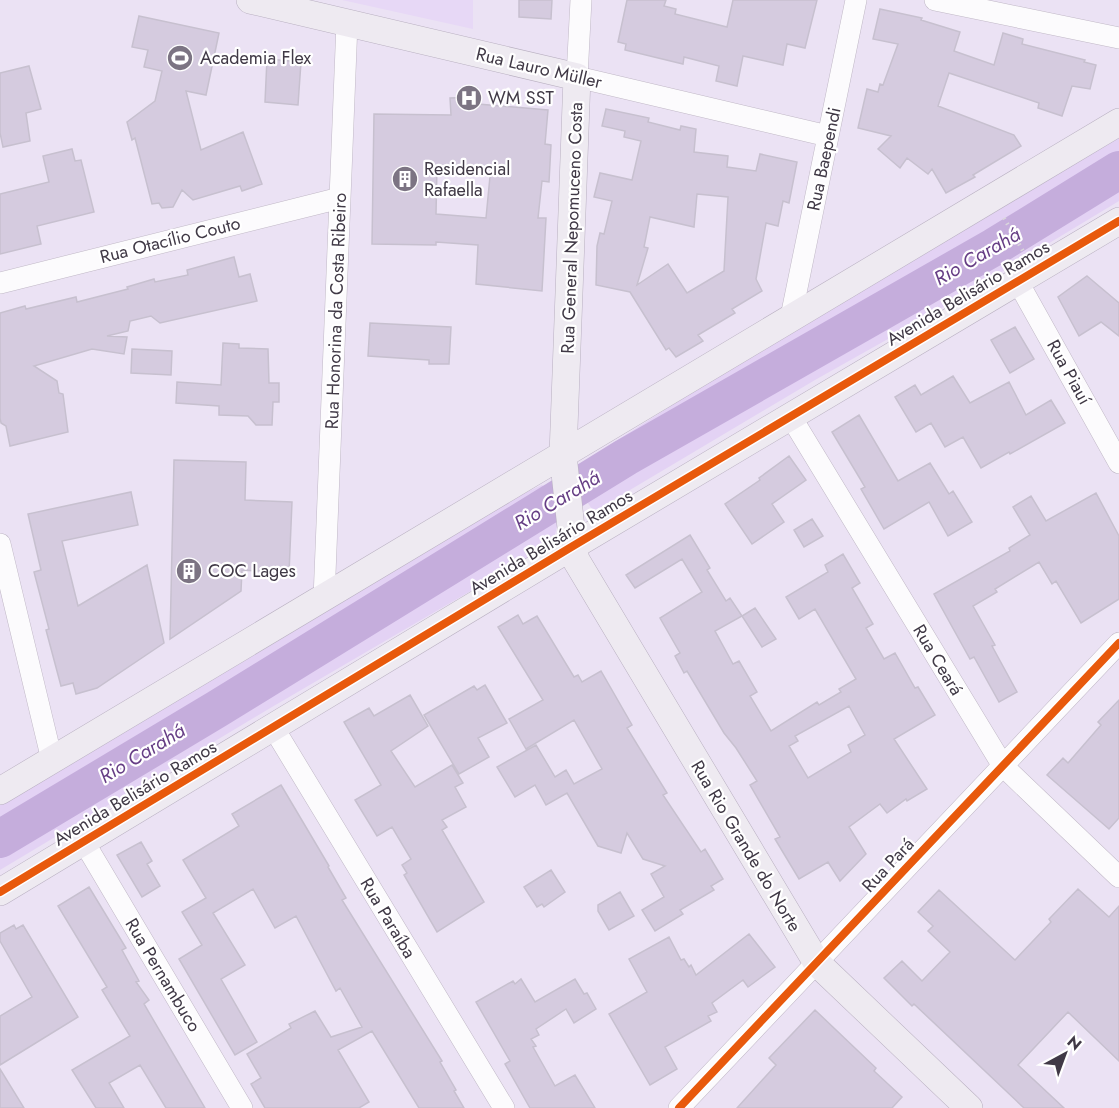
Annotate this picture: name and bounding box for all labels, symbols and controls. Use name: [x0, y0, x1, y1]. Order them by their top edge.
street label: Rua Lauro Müller: [473, 41, 605, 95]
sports icon: Academia Flex: [165, 43, 195, 73]
place label: Academia Flex: [200, 45, 312, 71]
hospital icon: WM SST: [454, 83, 484, 113]
place label: WM SST: [488, 85, 555, 111]
street label: Rua General Nepomuceno Costa: [555, 102, 589, 354]
street label: Rua Baependi: [800, 105, 848, 213]
place label: Residencial Rafaella: [424, 156, 510, 203]
building icon: Residencial Rafaella: [390, 164, 420, 194]
street label: Rua Honorina da Costa Ribeiro: [319, 192, 353, 430]
street label: Rua Otacílio Couto: [97, 210, 243, 270]
water label: Rio Carahá: [928, 220, 1026, 293]
street label: Avenida Belisário Ramos: [881, 234, 1055, 352]
street label: Rua Piauí: [1040, 335, 1098, 410]
water label: Rio Carahá: [509, 463, 606, 538]
street label: Avenida Belisário Ramos: [464, 483, 638, 601]
building icon: COC Lages: [174, 556, 204, 586]
place label: COC Lages: [208, 558, 296, 584]
street label: Rua Ceará: [907, 620, 969, 700]
water label: Rio Carahá: [94, 716, 191, 791]
street label: Avenida Belisário Ramos: [48, 734, 222, 852]
street label: Rua Rio Grande do Norte: [684, 755, 808, 937]
street label: Rua Pará: [856, 832, 920, 898]
street label: Rua Paraíba: [354, 873, 422, 963]
street label: Rua Pernambuco: [119, 913, 207, 1037]
north arrow: [1035, 1024, 1095, 1084]
text: N: [1062, 1030, 1087, 1056]

